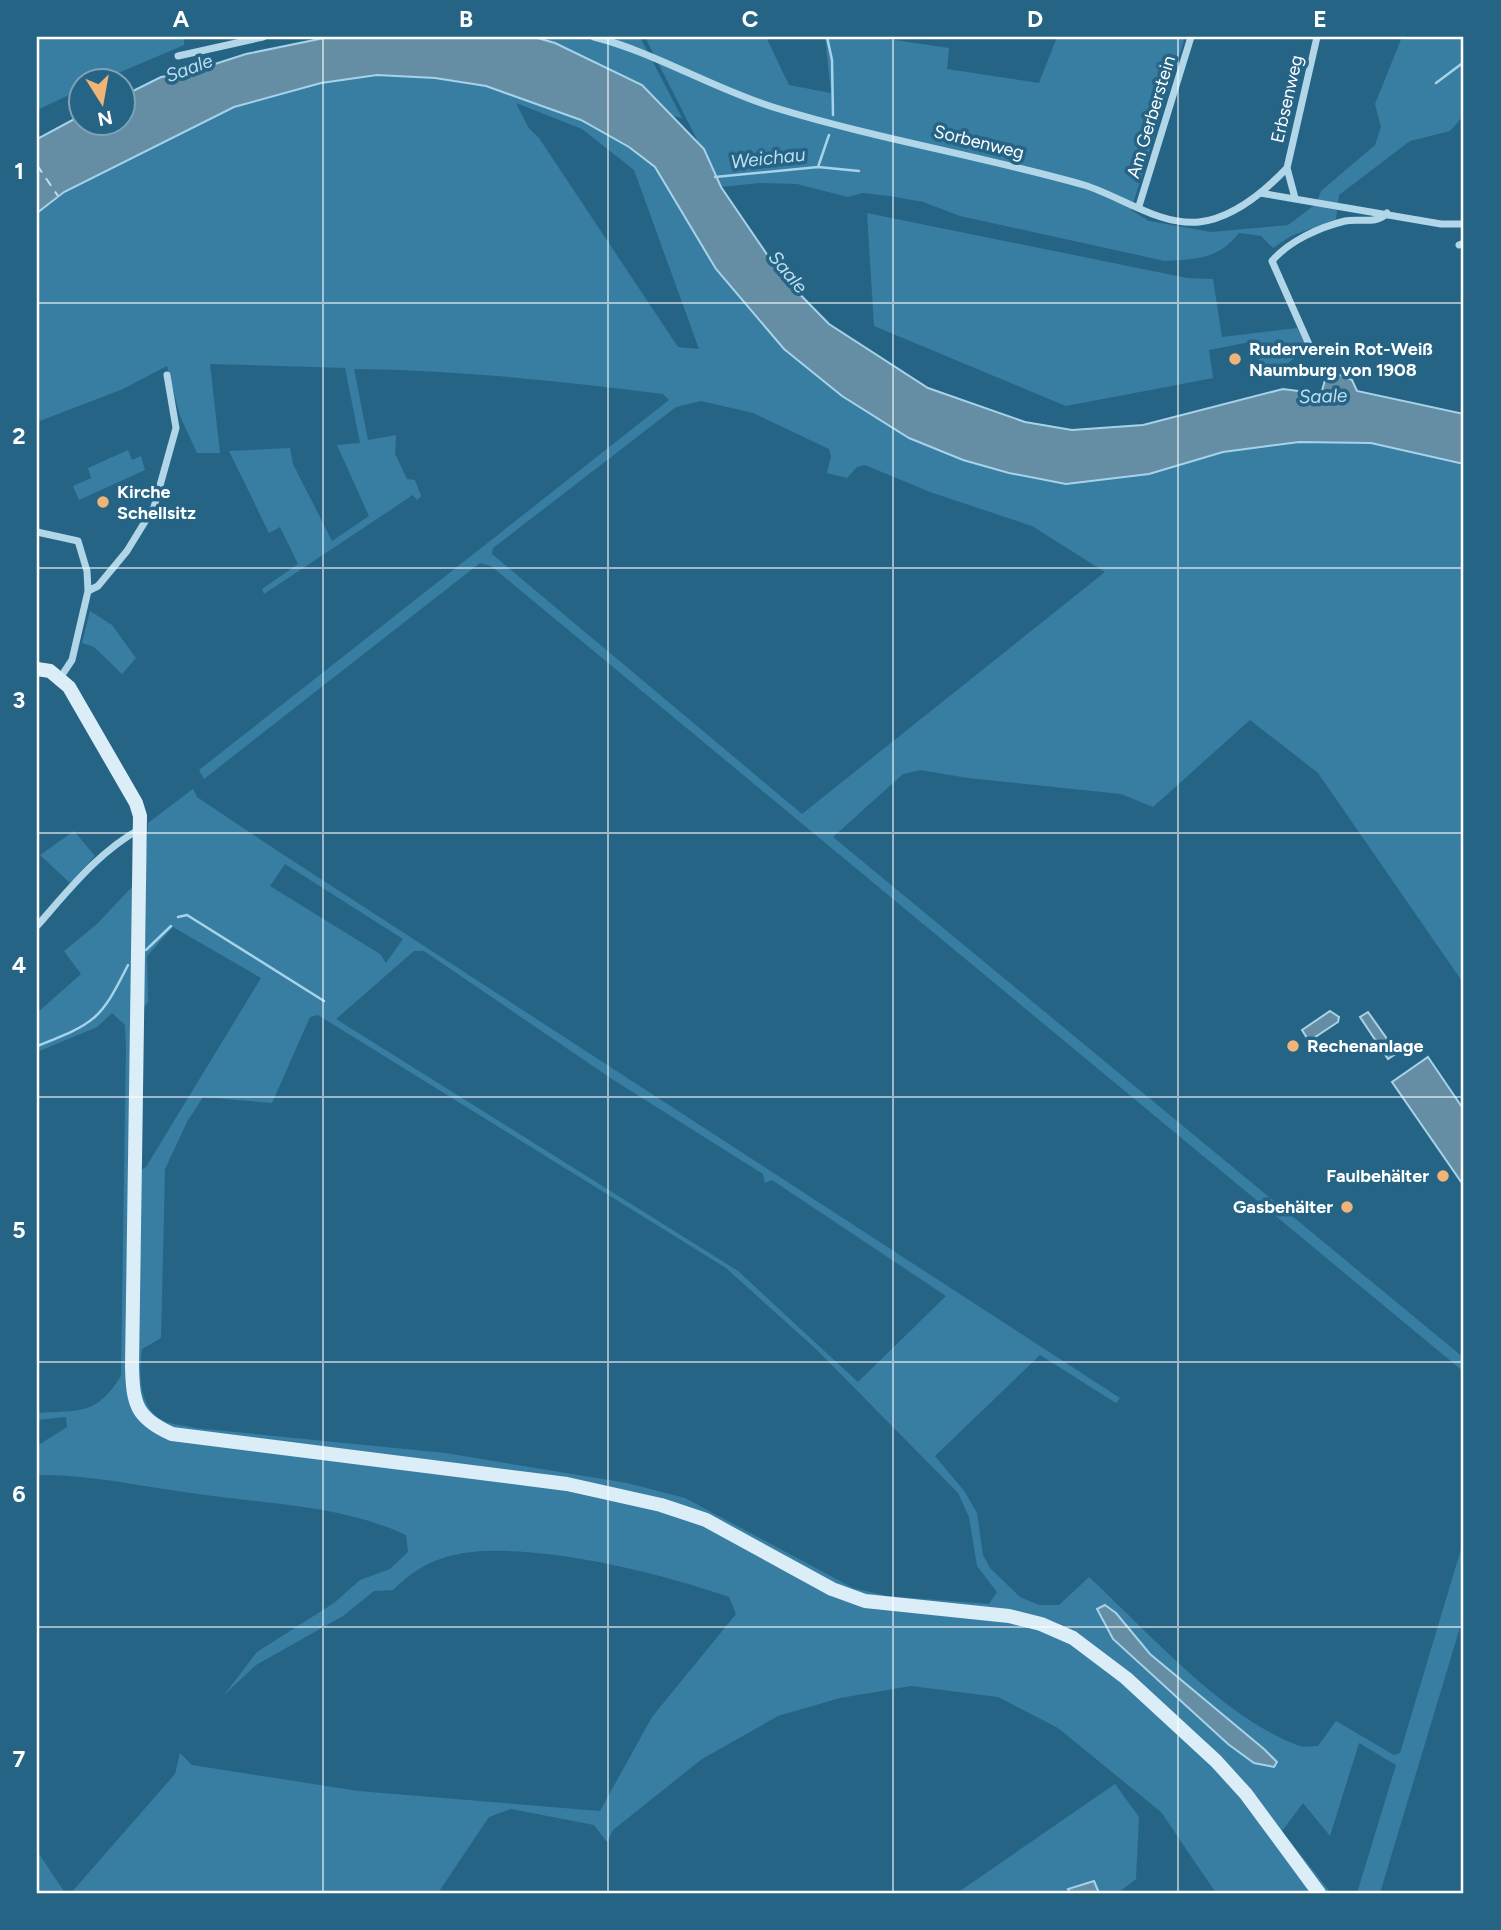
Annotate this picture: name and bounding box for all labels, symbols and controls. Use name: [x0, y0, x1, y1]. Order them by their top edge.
text: A: [173, 5, 190, 33]
text: B: [459, 5, 473, 33]
text: C: [742, 5, 759, 33]
text: D: [1027, 5, 1043, 33]
text: E: [1313, 5, 1327, 33]
water label: Saale: [162, 49, 216, 87]
street label: Am Gerberstein: [1122, 53, 1180, 181]
street label: Erbsenweg: [1266, 53, 1308, 145]
north arrow: [66, 66, 136, 136]
text: N: [96, 106, 115, 131]
street label: Sorbenweg: [932, 120, 1026, 164]
water label: Weichau: [730, 143, 807, 173]
text: 1: [14, 157, 24, 185]
water label: Saale: [764, 246, 813, 298]
place label: Ruderverein Rot-Weiß Naumburg von 1908: [1249, 338, 1433, 381]
marker: Ruderverein Rot-Weiß Naumburg von 1908: [1227, 351, 1243, 367]
water label: Saale: [1298, 384, 1348, 408]
text: 2: [12, 422, 26, 450]
place label: Kirche Schellsitz: [117, 481, 196, 524]
marker: Kirche Schellsitz: [95, 494, 111, 510]
text: 3: [13, 686, 25, 714]
text: 4: [12, 951, 26, 979]
place label: Rechenanlage: [1307, 1035, 1424, 1057]
marker: Rechenanlage: [1285, 1038, 1301, 1054]
place label: Faulbehälter: [1326, 1165, 1429, 1187]
marker: Faulbehälter: [1435, 1168, 1451, 1184]
place label: Gasbehälter: [1233, 1196, 1333, 1218]
marker: Gasbehälter: [1339, 1199, 1355, 1215]
text: 5: [12, 1216, 26, 1244]
text: 6: [12, 1480, 26, 1508]
text: 7: [13, 1745, 26, 1773]

